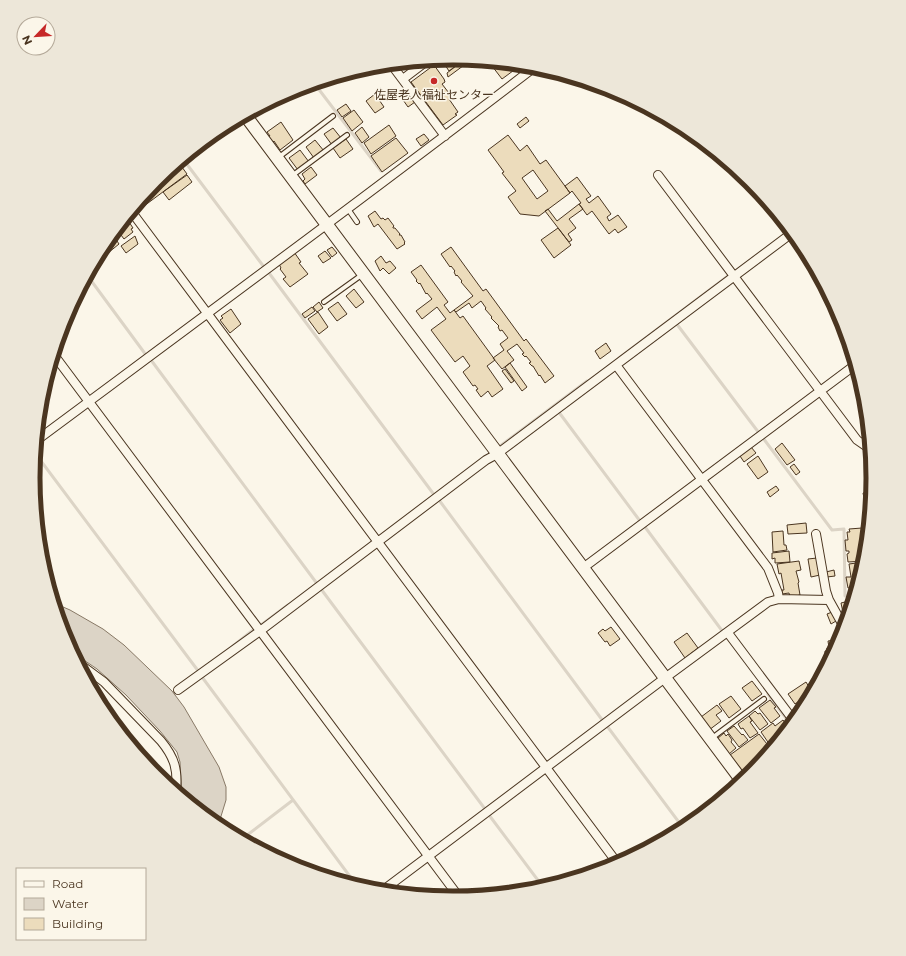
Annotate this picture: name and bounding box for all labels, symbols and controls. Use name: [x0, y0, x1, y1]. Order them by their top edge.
north arrow: [16, 16, 56, 56]
text: N: [19, 33, 35, 47]
marker: 佐屋老人福祉センター: [429, 76, 439, 86]
place label: 佐屋老人福祉センター: [374, 87, 494, 102]
legend: [16, 868, 146, 940]
text: Road: [52, 876, 83, 891]
text: Water: [52, 896, 89, 911]
text: Building: [52, 916, 103, 931]

